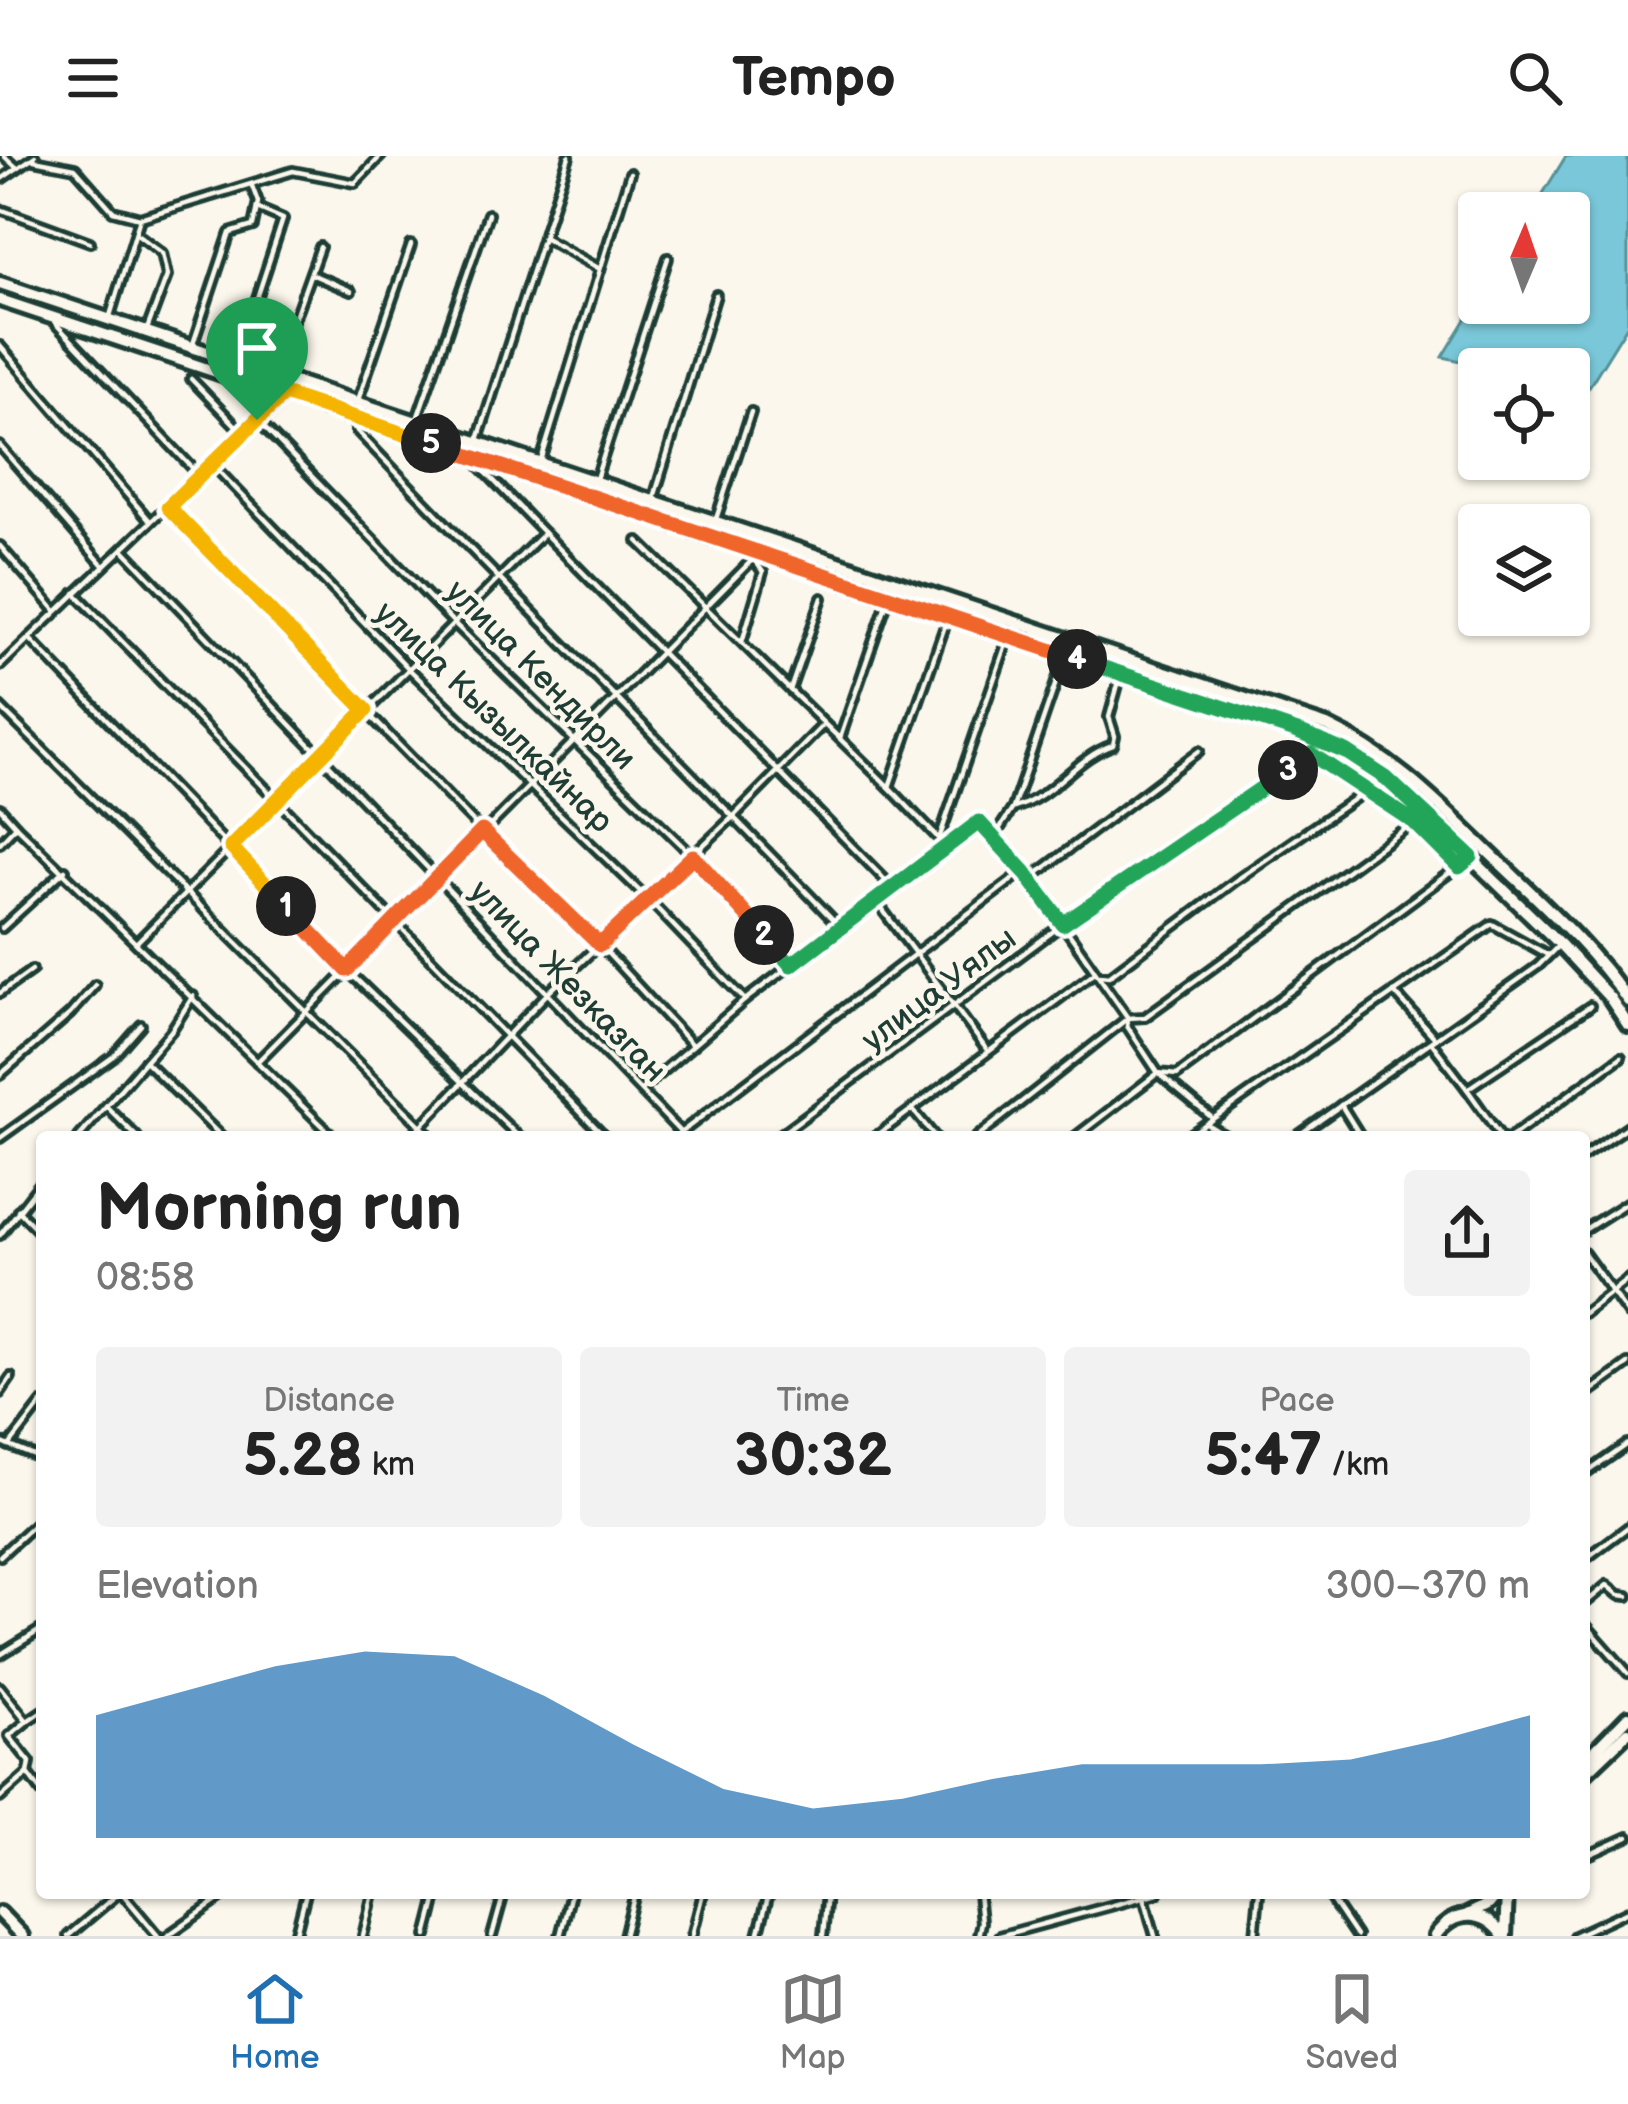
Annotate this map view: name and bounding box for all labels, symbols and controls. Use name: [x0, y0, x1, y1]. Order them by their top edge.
icon: menu: [60, 45, 126, 111]
icon: search: [1502, 45, 1568, 111]
text: Tempo: [732, 46, 896, 111]
north arrow: [1458, 192, 1590, 324]
map controls: [1458, 192, 1590, 636]
pin: [206, 297, 308, 420]
icon: arrive: [224, 315, 290, 381]
button: locate: [1458, 348, 1590, 480]
pin: 5: [401, 413, 461, 473]
text: 5: [421, 423, 441, 463]
button: layers: [1458, 504, 1590, 636]
street label: улица Кендирли: [437, 572, 644, 779]
street label: улица Кызылкайнар: [366, 593, 621, 842]
pin: 4: [1047, 629, 1107, 689]
text: 4: [1067, 639, 1087, 679]
pin: 3: [1258, 740, 1318, 800]
text: 3: [1278, 750, 1298, 790]
street label: улица Жезказган: [461, 872, 674, 1091]
pin: 1: [256, 876, 316, 936]
text: 1: [279, 886, 293, 926]
pin: 2: [734, 905, 794, 965]
text: 2: [754, 915, 774, 955]
street label: улица Уялы: [854, 919, 1024, 1061]
text: Morning run: [96, 1170, 462, 1249]
button: share: [1404, 1170, 1530, 1296]
text: 08:58: [96, 1255, 195, 1302]
text: Distance: [263, 1381, 395, 1421]
text: Time: [776, 1381, 850, 1421]
text: Pace: [1259, 1381, 1335, 1421]
text: 5.28: [243, 1421, 363, 1493]
text: 30:32: [734, 1421, 892, 1493]
text: 5:47: [1205, 1421, 1322, 1493]
text: km: [363, 1445, 415, 1485]
text: /km: [1322, 1445, 1389, 1485]
text: Elevation: [96, 1563, 259, 1610]
text: 300–370 m: [1326, 1563, 1530, 1610]
tab: Home: [230, 1966, 320, 2078]
tab: Map: [779, 1966, 846, 2078]
tab: Saved: [1306, 1966, 1398, 2078]

